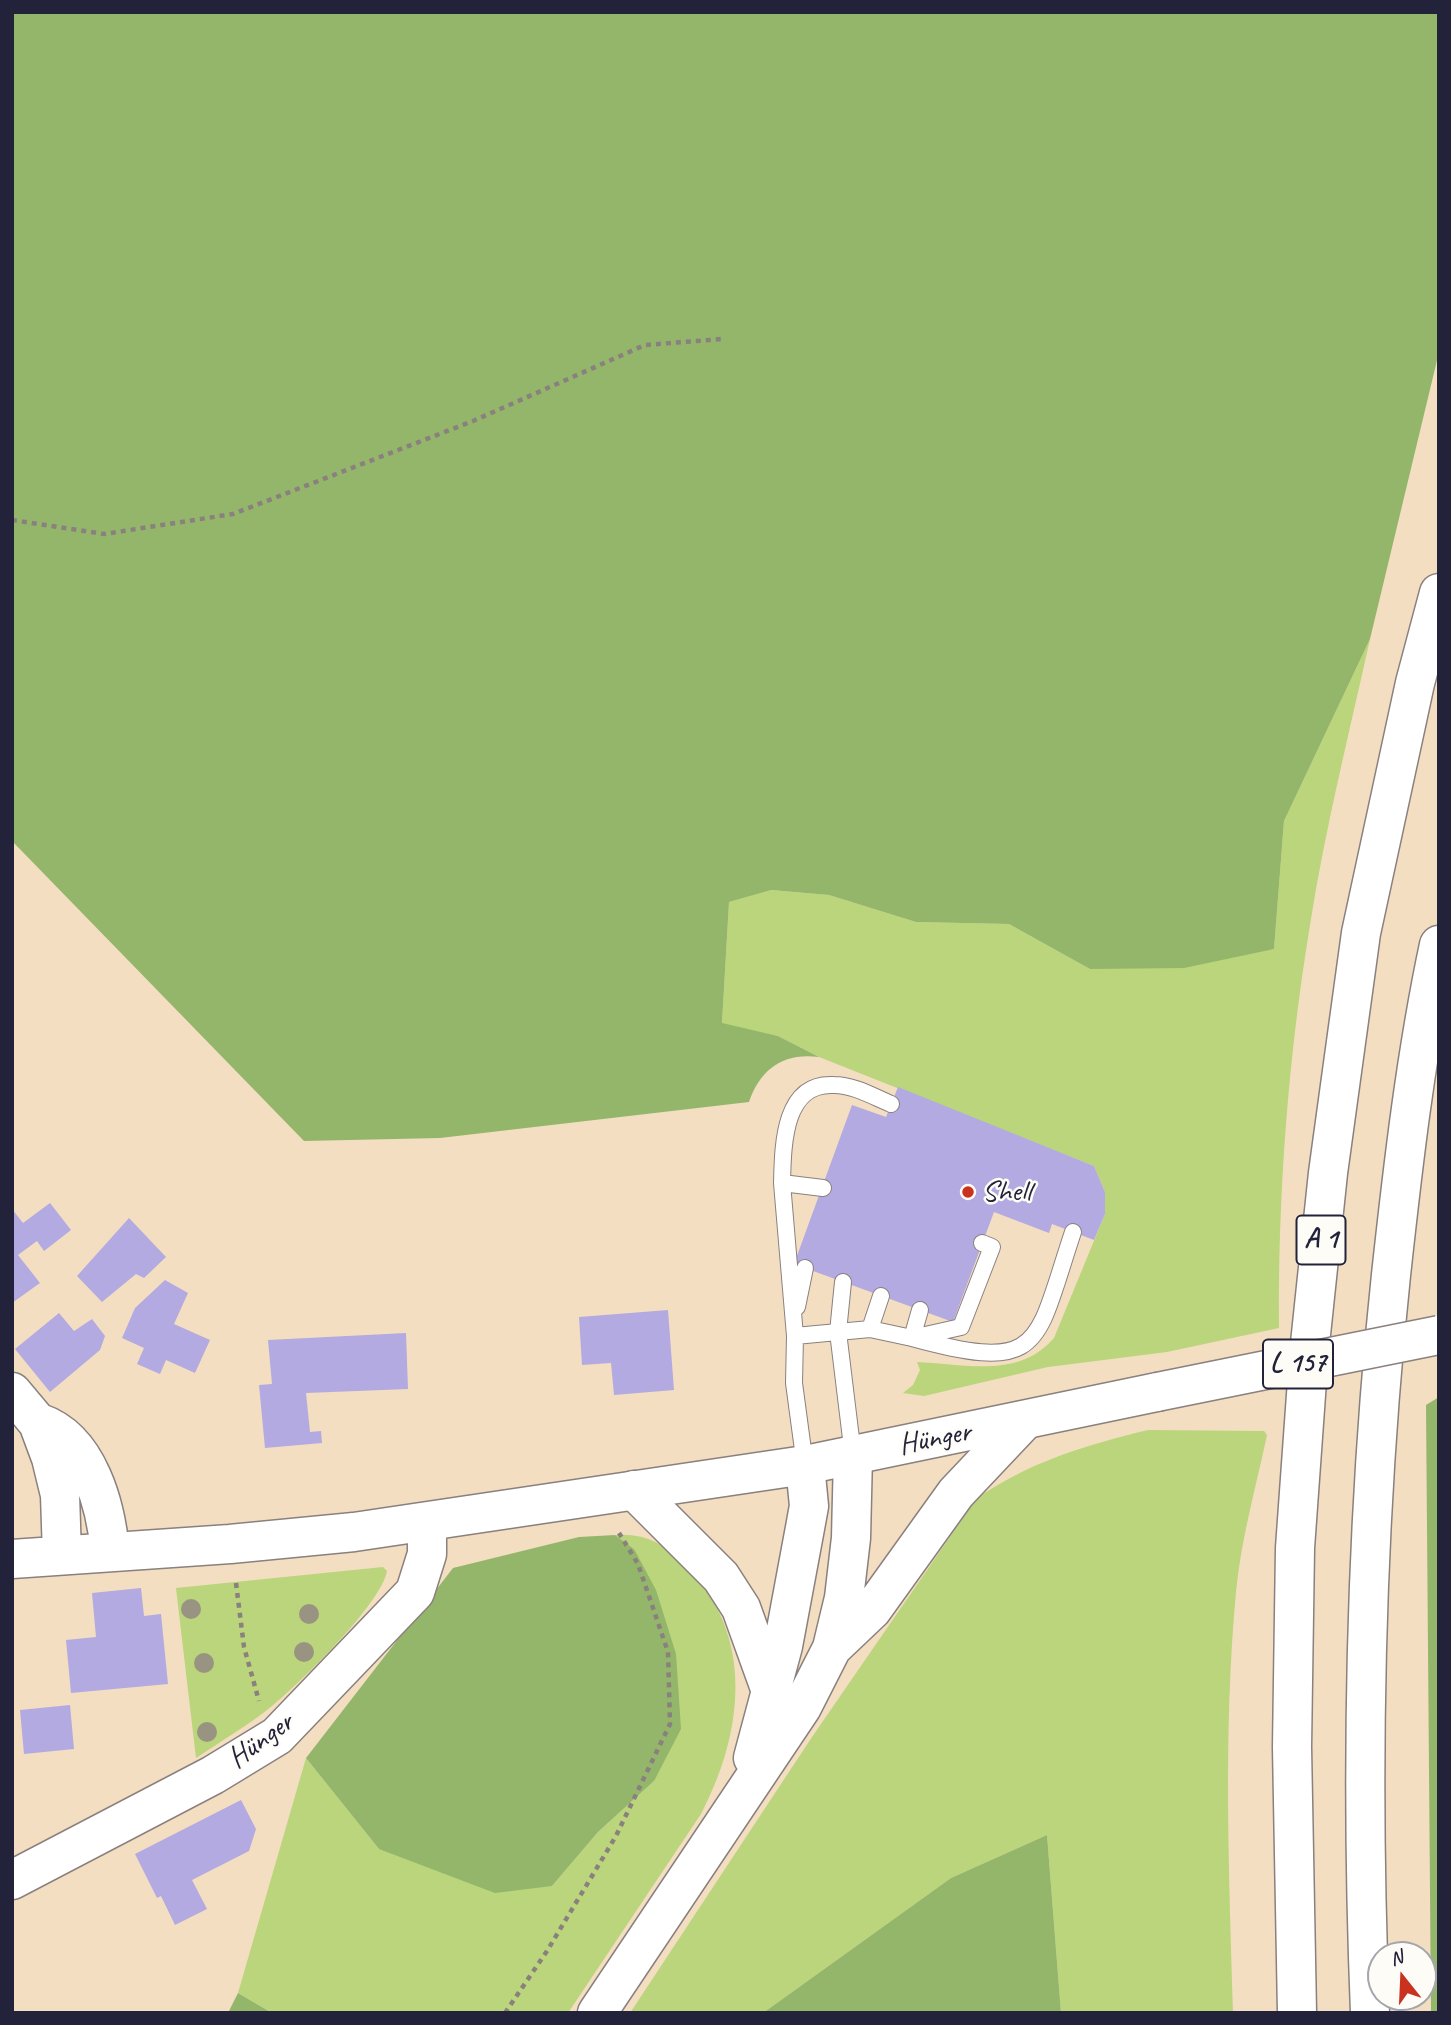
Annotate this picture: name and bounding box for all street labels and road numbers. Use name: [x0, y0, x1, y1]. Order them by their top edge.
road number: A 1: [1296, 1216, 1346, 1264]
road number: L 157: [1263, 1340, 1333, 1388]
street label: Hünger: [896, 1414, 974, 1464]
street label: Hünger: [221, 1705, 301, 1777]

